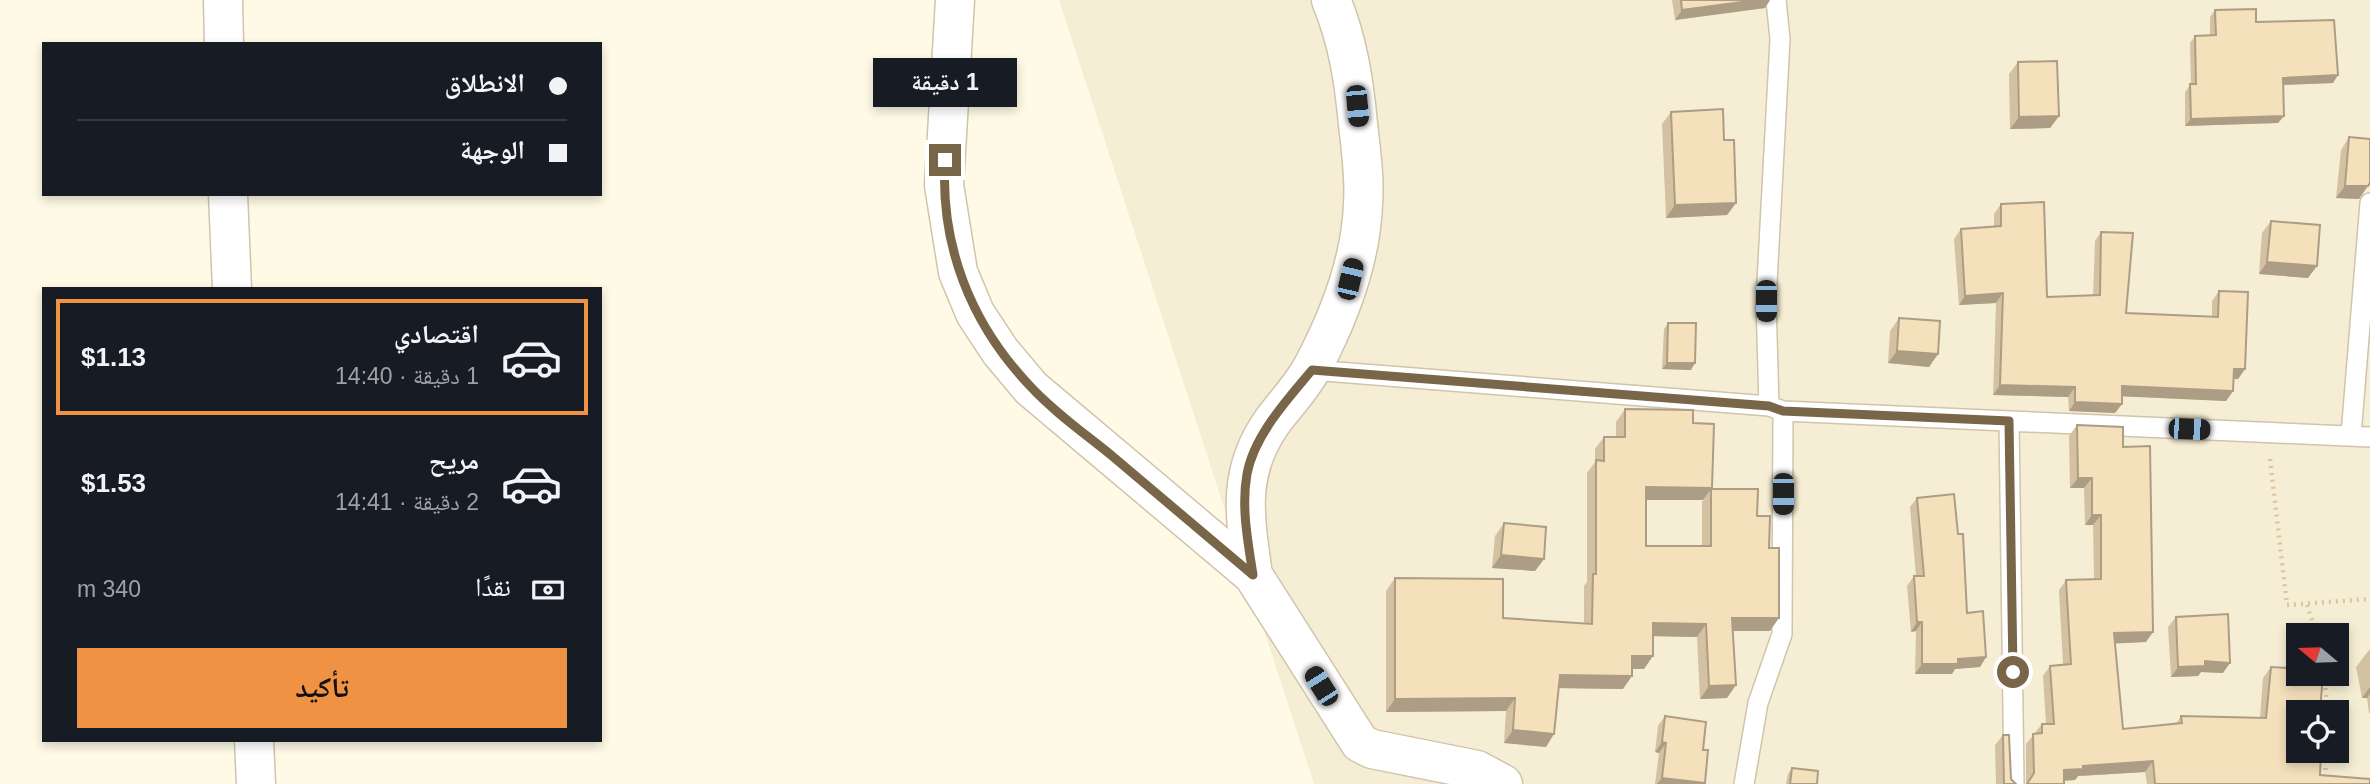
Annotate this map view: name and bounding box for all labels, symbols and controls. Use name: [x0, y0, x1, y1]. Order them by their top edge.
callout: 1 دقيقة: [873, 58, 1017, 108]
text: الانطلاق: [445, 68, 525, 98]
text: 1 دقيقة: [911, 69, 979, 95]
car: [1345, 84, 1370, 128]
text: الوجهة: [460, 135, 525, 165]
route end: [929, 144, 961, 176]
car: [1336, 256, 1365, 302]
car: [1756, 280, 1777, 322]
text: اقتصادي: [394, 319, 479, 349]
icon: car: [500, 326, 563, 389]
text: $1.13: [81, 342, 146, 372]
text: 1 دقيقة · 14:40: [335, 363, 479, 389]
car: [2168, 418, 2211, 440]
text: مريح: [429, 445, 479, 475]
icon: car: [500, 452, 563, 515]
text: $1.53: [81, 468, 146, 498]
car: [1773, 473, 1794, 515]
text: 2 دقيقة · 14:41: [335, 489, 479, 515]
icon: cash: [529, 571, 567, 609]
text: نقدًا: [475, 572, 511, 602]
text: 340 m: [77, 576, 141, 602]
north arrow: [2286, 623, 2348, 686]
map controls: [2286, 623, 2349, 763]
button: تأكيد: [77, 648, 567, 728]
route start: [1997, 656, 2029, 688]
car: [1301, 663, 1342, 709]
button: locate: [2286, 700, 2349, 763]

